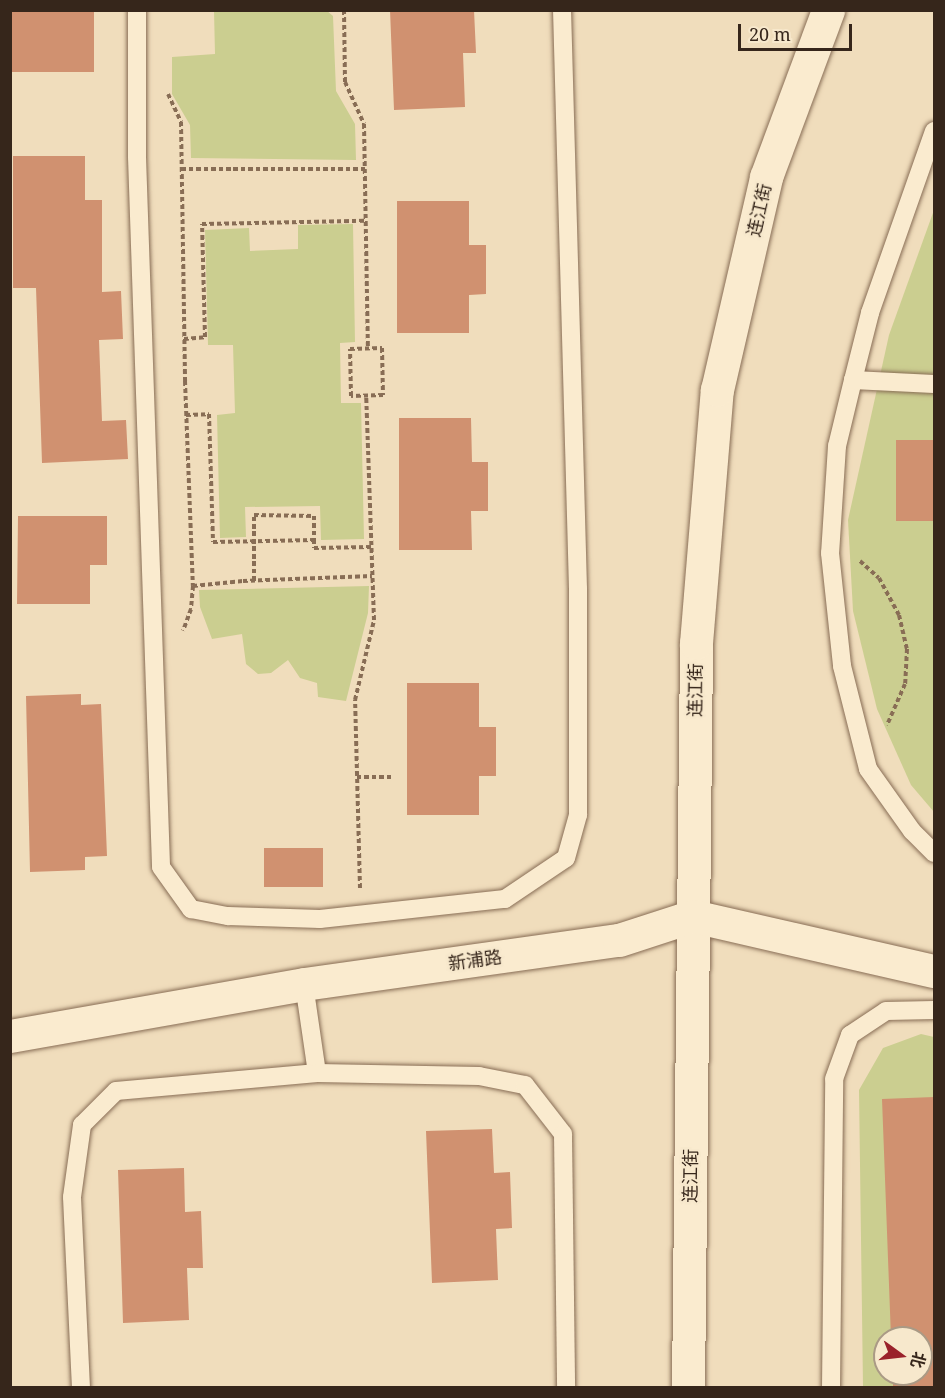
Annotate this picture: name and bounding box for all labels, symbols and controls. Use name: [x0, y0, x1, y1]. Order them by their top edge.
scale bar: [741, 12, 855, 50]
text: 20 m: [749, 22, 791, 46]
street label: 连江街: [742, 181, 776, 239]
street label: 连江街: [684, 663, 706, 717]
street label: 新浦路: [447, 946, 503, 974]
street label: 连江街: [679, 1149, 701, 1203]
north arrow: [873, 1326, 933, 1386]
text: 北: [906, 1350, 931, 1371]

